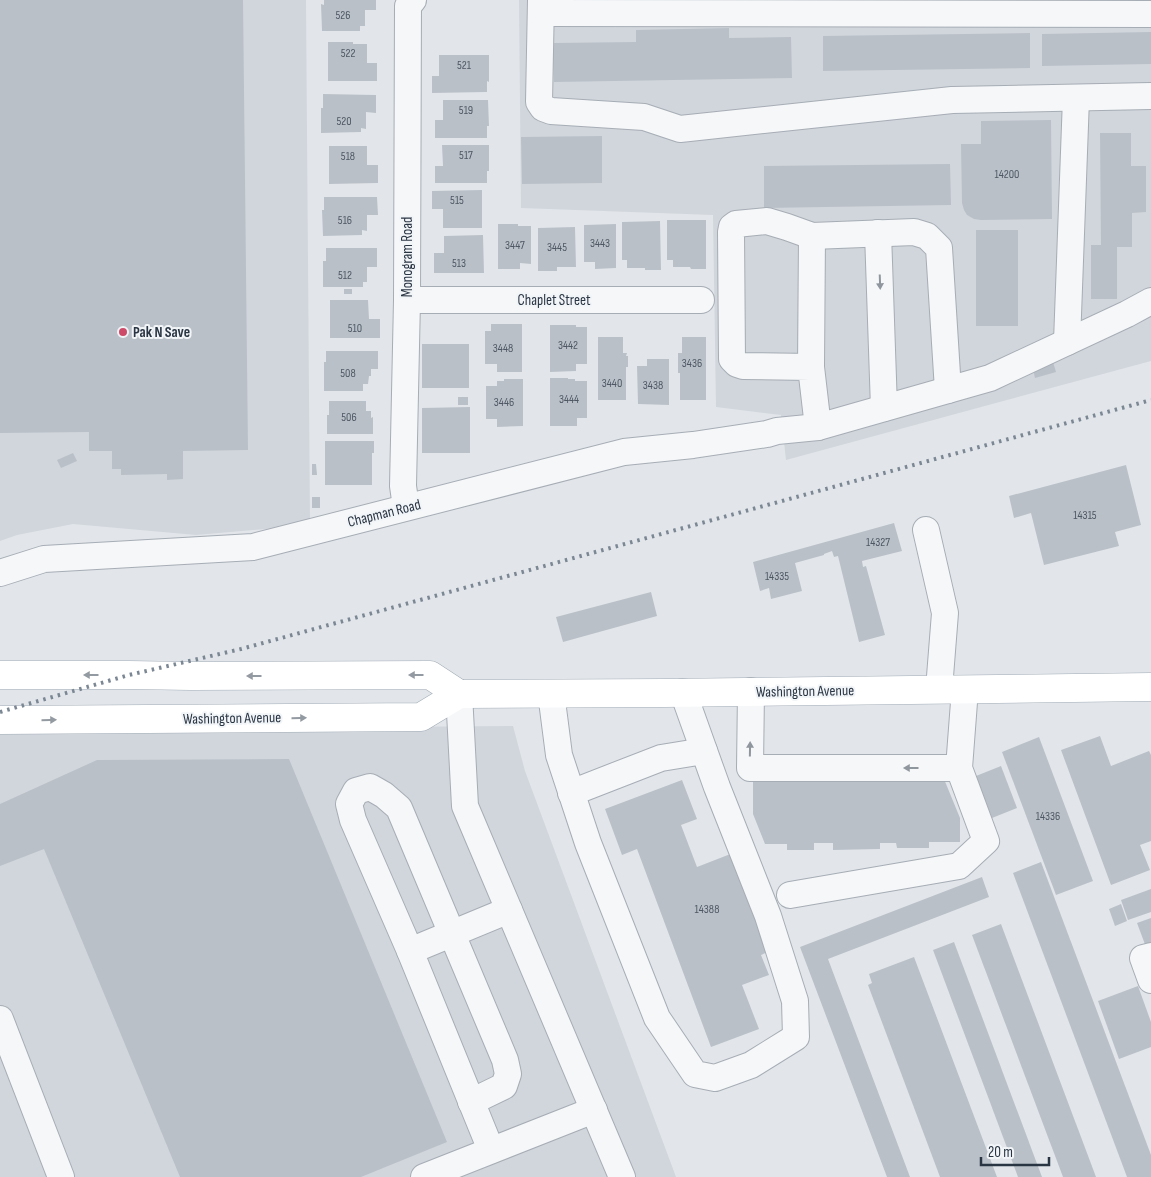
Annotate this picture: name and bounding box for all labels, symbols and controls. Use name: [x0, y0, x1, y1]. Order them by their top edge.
house number: 526: [335, 8, 351, 23]
house number: 522: [341, 46, 355, 61]
house number: 521: [457, 58, 472, 73]
house number: 519: [459, 103, 473, 118]
house number: 520: [336, 114, 352, 129]
house number: 517: [459, 148, 473, 163]
house number: 518: [341, 149, 355, 164]
house number: 14200: [995, 167, 1019, 182]
house number: 515: [450, 193, 464, 208]
house number: 516: [338, 213, 352, 228]
street label: Monogram Road: [398, 217, 417, 297]
house number: 3443: [590, 236, 610, 251]
house number: 3447: [505, 238, 525, 253]
house number: 3445: [547, 240, 567, 255]
house number: 513: [452, 256, 466, 271]
house number: 512: [338, 268, 352, 283]
one-way arrow: [876, 274, 884, 290]
street label: Chaplet Street: [517, 291, 591, 310]
house number: 510: [348, 321, 362, 336]
place label: Pak N Save: [133, 323, 190, 342]
marker: Pak N Save: [117, 326, 129, 338]
house number: 3442: [558, 338, 578, 353]
house number: 3448: [493, 341, 513, 356]
house number: 3436: [682, 356, 702, 371]
house number: 508: [340, 366, 356, 381]
house number: 3440: [602, 376, 622, 391]
house number: 3438: [643, 378, 663, 393]
house number: 3444: [559, 392, 579, 407]
house number: 3446: [494, 395, 514, 410]
house number: 506: [341, 410, 357, 425]
street label: Chapman Road: [345, 495, 423, 532]
house number: 14315: [1073, 508, 1097, 523]
house number: 14327: [866, 535, 890, 550]
house number: 14335: [765, 569, 789, 584]
one-way arrow: [83, 671, 99, 679]
one-way arrow: [408, 671, 424, 679]
one-way arrow: [245, 672, 261, 680]
street label: Washington Avenue: [756, 681, 854, 702]
street label: Washington Avenue: [183, 708, 281, 729]
one-way arrow: [291, 714, 307, 722]
one-way arrow: [41, 716, 57, 724]
one-way arrow: [746, 740, 754, 756]
one-way arrow: [902, 764, 918, 772]
house number: 14336: [1036, 809, 1060, 824]
house number: 14388: [695, 902, 719, 917]
scale bar: [981, 1134, 1048, 1166]
text: 20 m: [988, 1143, 1013, 1162]

